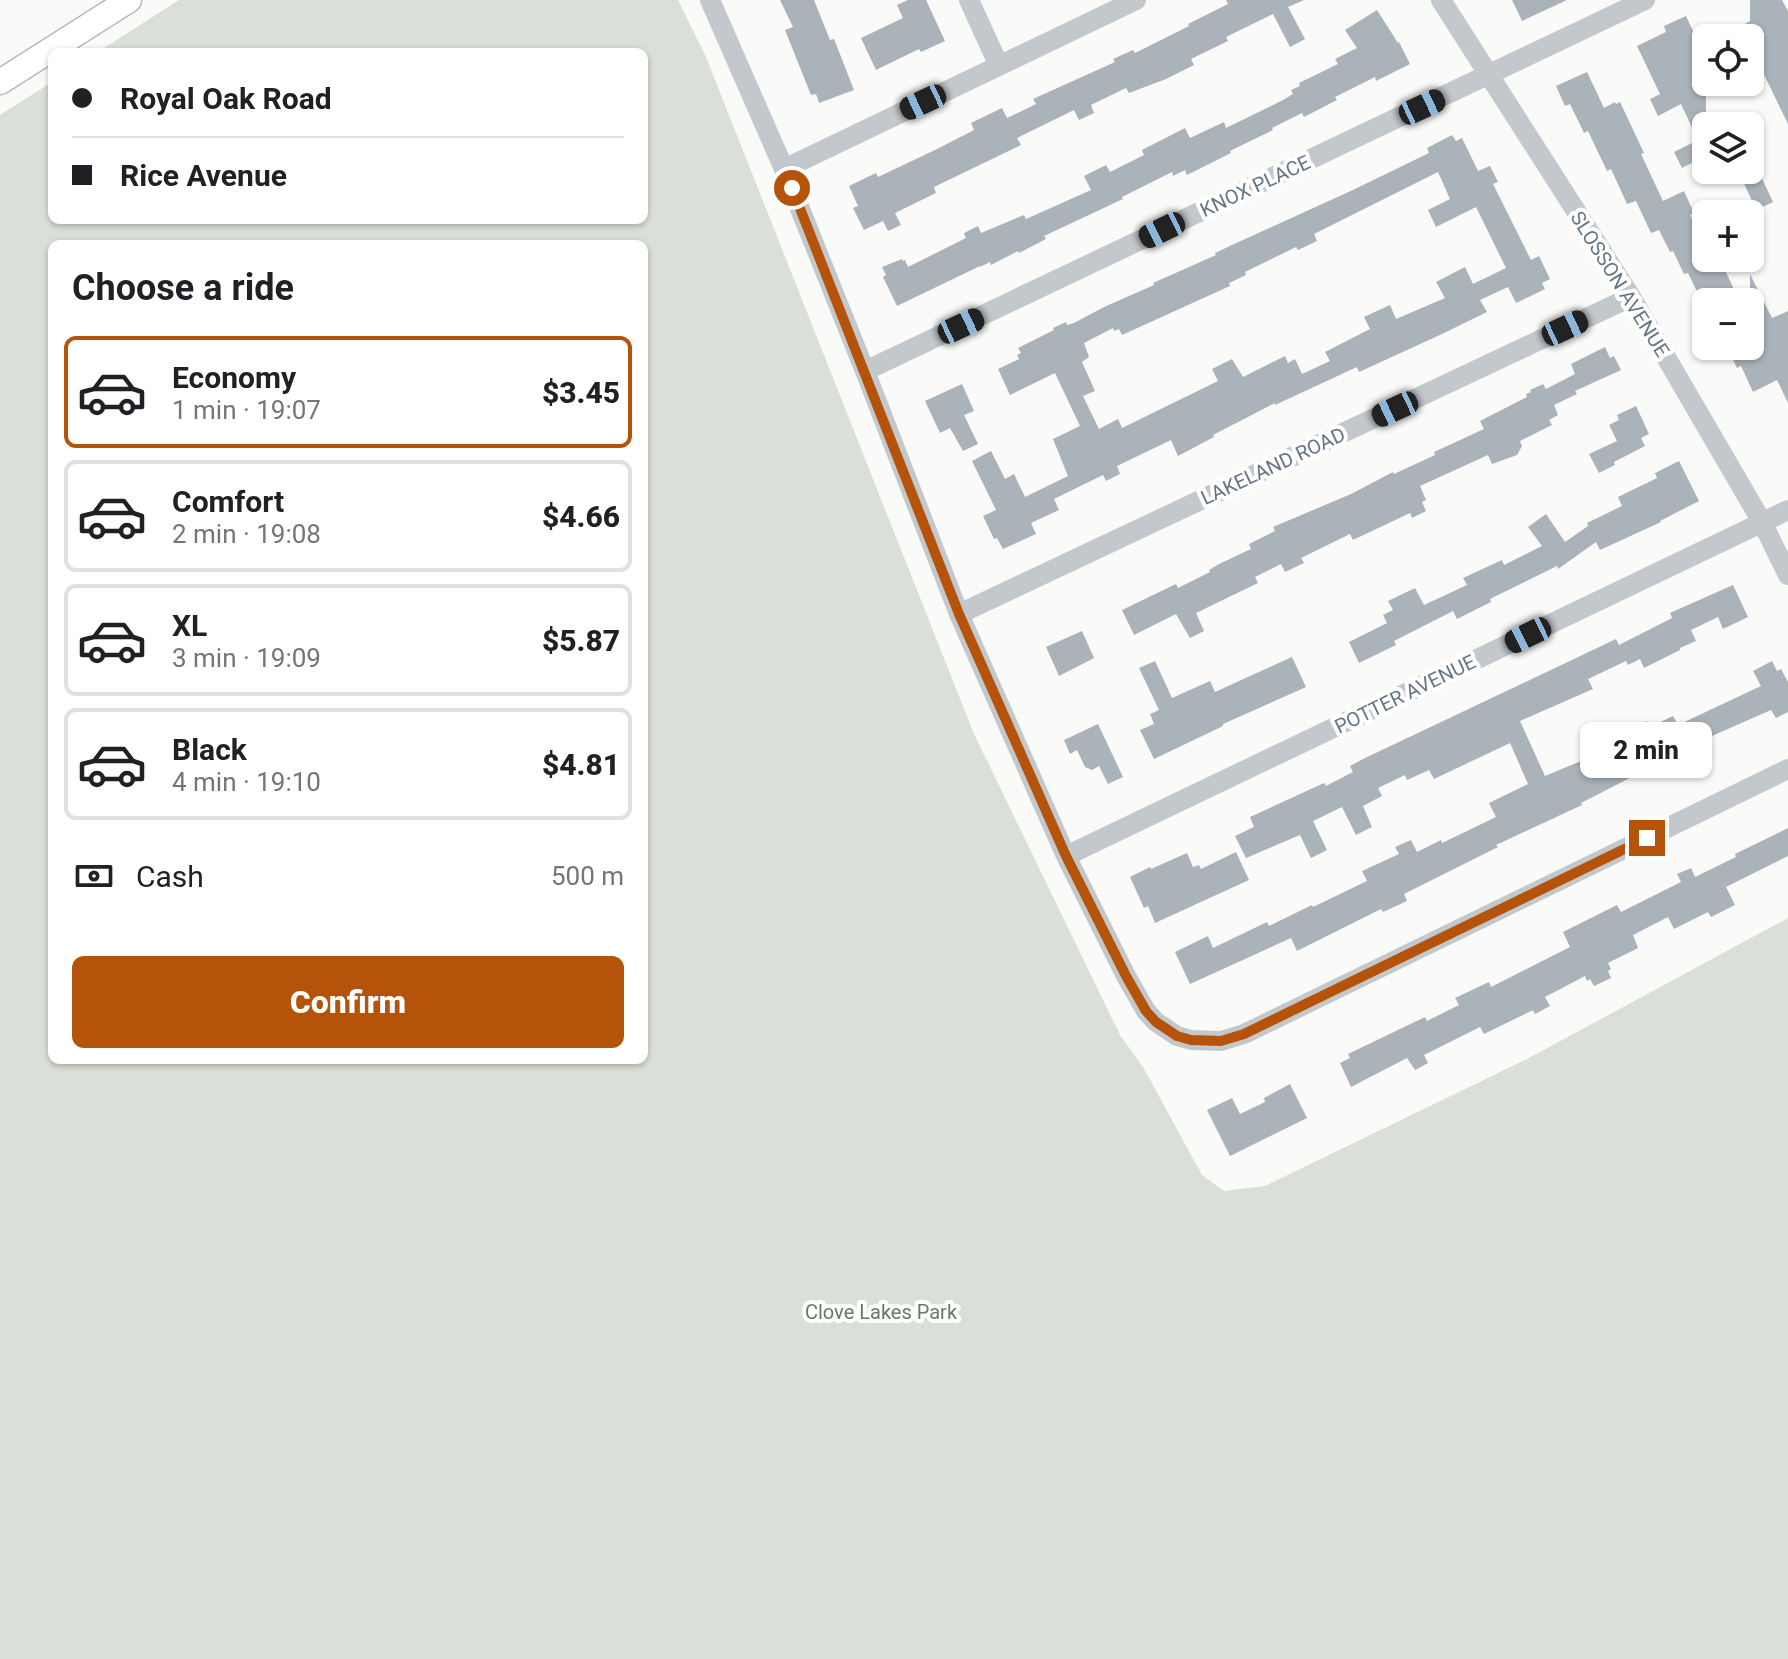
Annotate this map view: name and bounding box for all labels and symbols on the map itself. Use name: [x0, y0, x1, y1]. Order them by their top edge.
car: [896, 81, 950, 123]
car: [1395, 86, 1449, 128]
street label: KNOX PLACE: [1196, 150, 1314, 222]
route start: [774, 170, 810, 206]
street label: SLOSSON AVENUE: [1565, 207, 1675, 361]
car: [1135, 209, 1189, 251]
car: [934, 305, 988, 347]
car: [1538, 307, 1592, 349]
car: [1368, 388, 1422, 430]
street label: LAKELAND ROAD: [1197, 422, 1349, 510]
car: [1501, 614, 1555, 656]
street label: POTTER AVENUE: [1331, 650, 1479, 738]
callout: 2 min: [1581, 722, 1713, 778]
route end: [1629, 820, 1665, 856]
park label: Clove Lakes Park: [805, 1300, 958, 1324]

